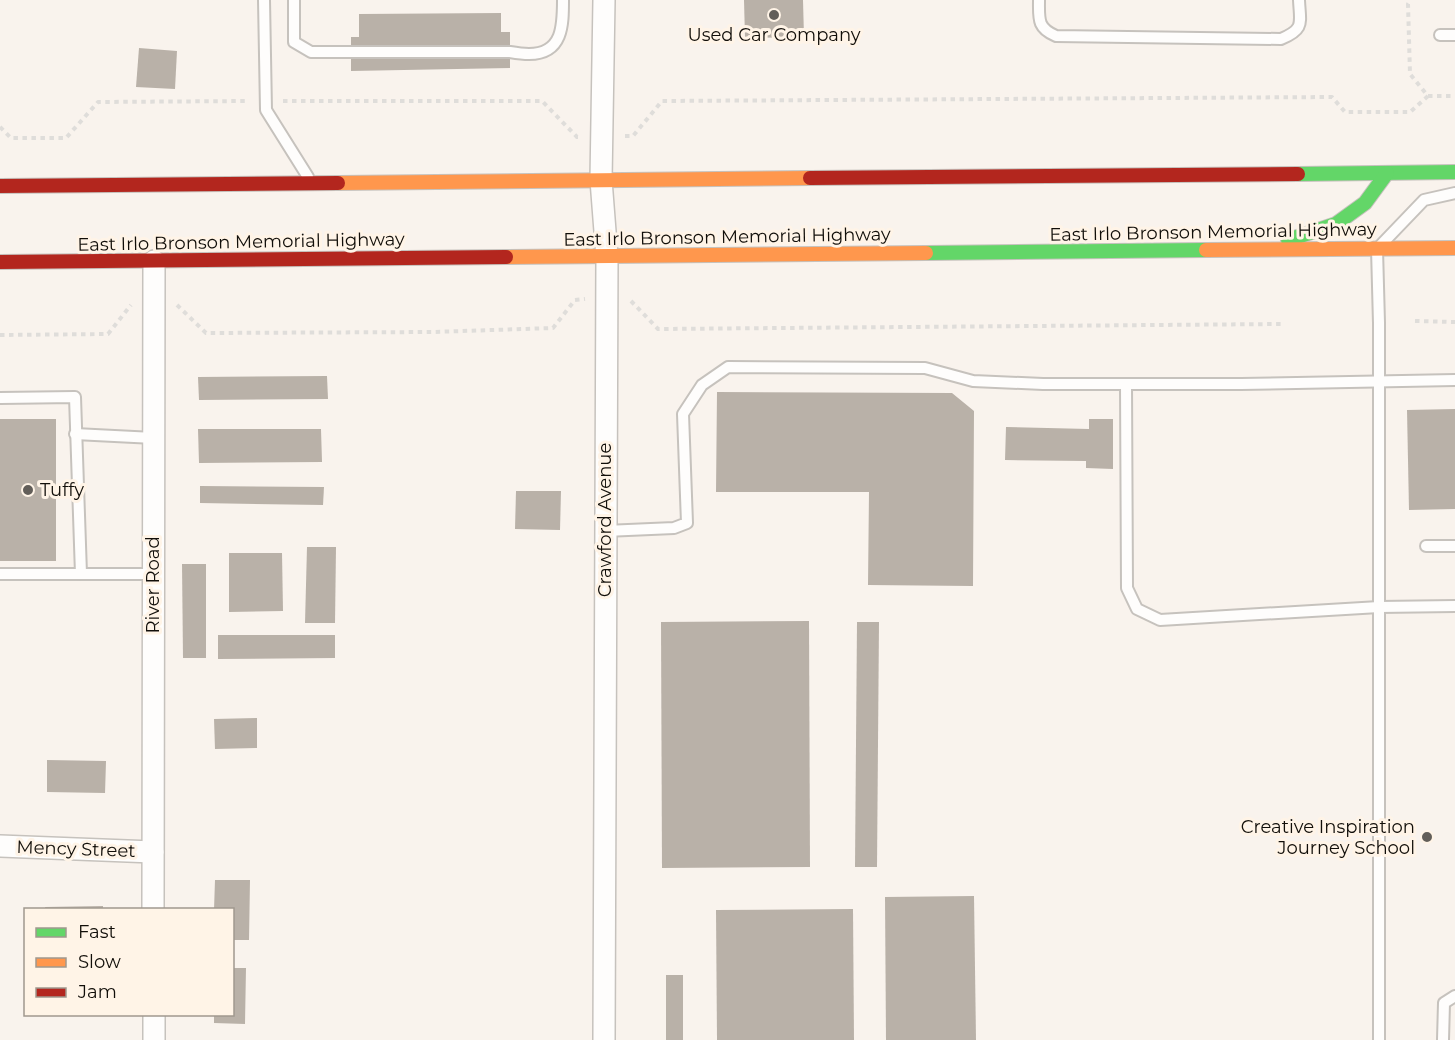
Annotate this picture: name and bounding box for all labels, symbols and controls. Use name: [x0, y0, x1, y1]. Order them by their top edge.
marker: Used Car Company: [767, 8, 781, 22]
place label: Used Car Company: [687, 24, 861, 46]
street label: East Irlo Bronson Memorial Highway: [1049, 218, 1377, 246]
street label: East Irlo Bronson Memorial Highway: [563, 223, 891, 251]
street label: East Irlo Bronson Memorial Highway: [77, 228, 405, 256]
street label: Crawford Avenue: [594, 443, 616, 597]
place label: Tuffy: [40, 479, 84, 501]
marker: Tuffy: [21, 483, 35, 497]
street label: River Road: [142, 536, 164, 634]
place label: Creative Inspiration Journey School: [1241, 816, 1415, 859]
marker: Creative Inspiration Journey School: [1420, 830, 1434, 844]
street label: Mency Street: [16, 836, 136, 862]
legend: [24, 908, 234, 1016]
text: Fast: [78, 921, 116, 943]
text: Slow: [78, 951, 121, 973]
text: Jam: [77, 981, 117, 1003]

